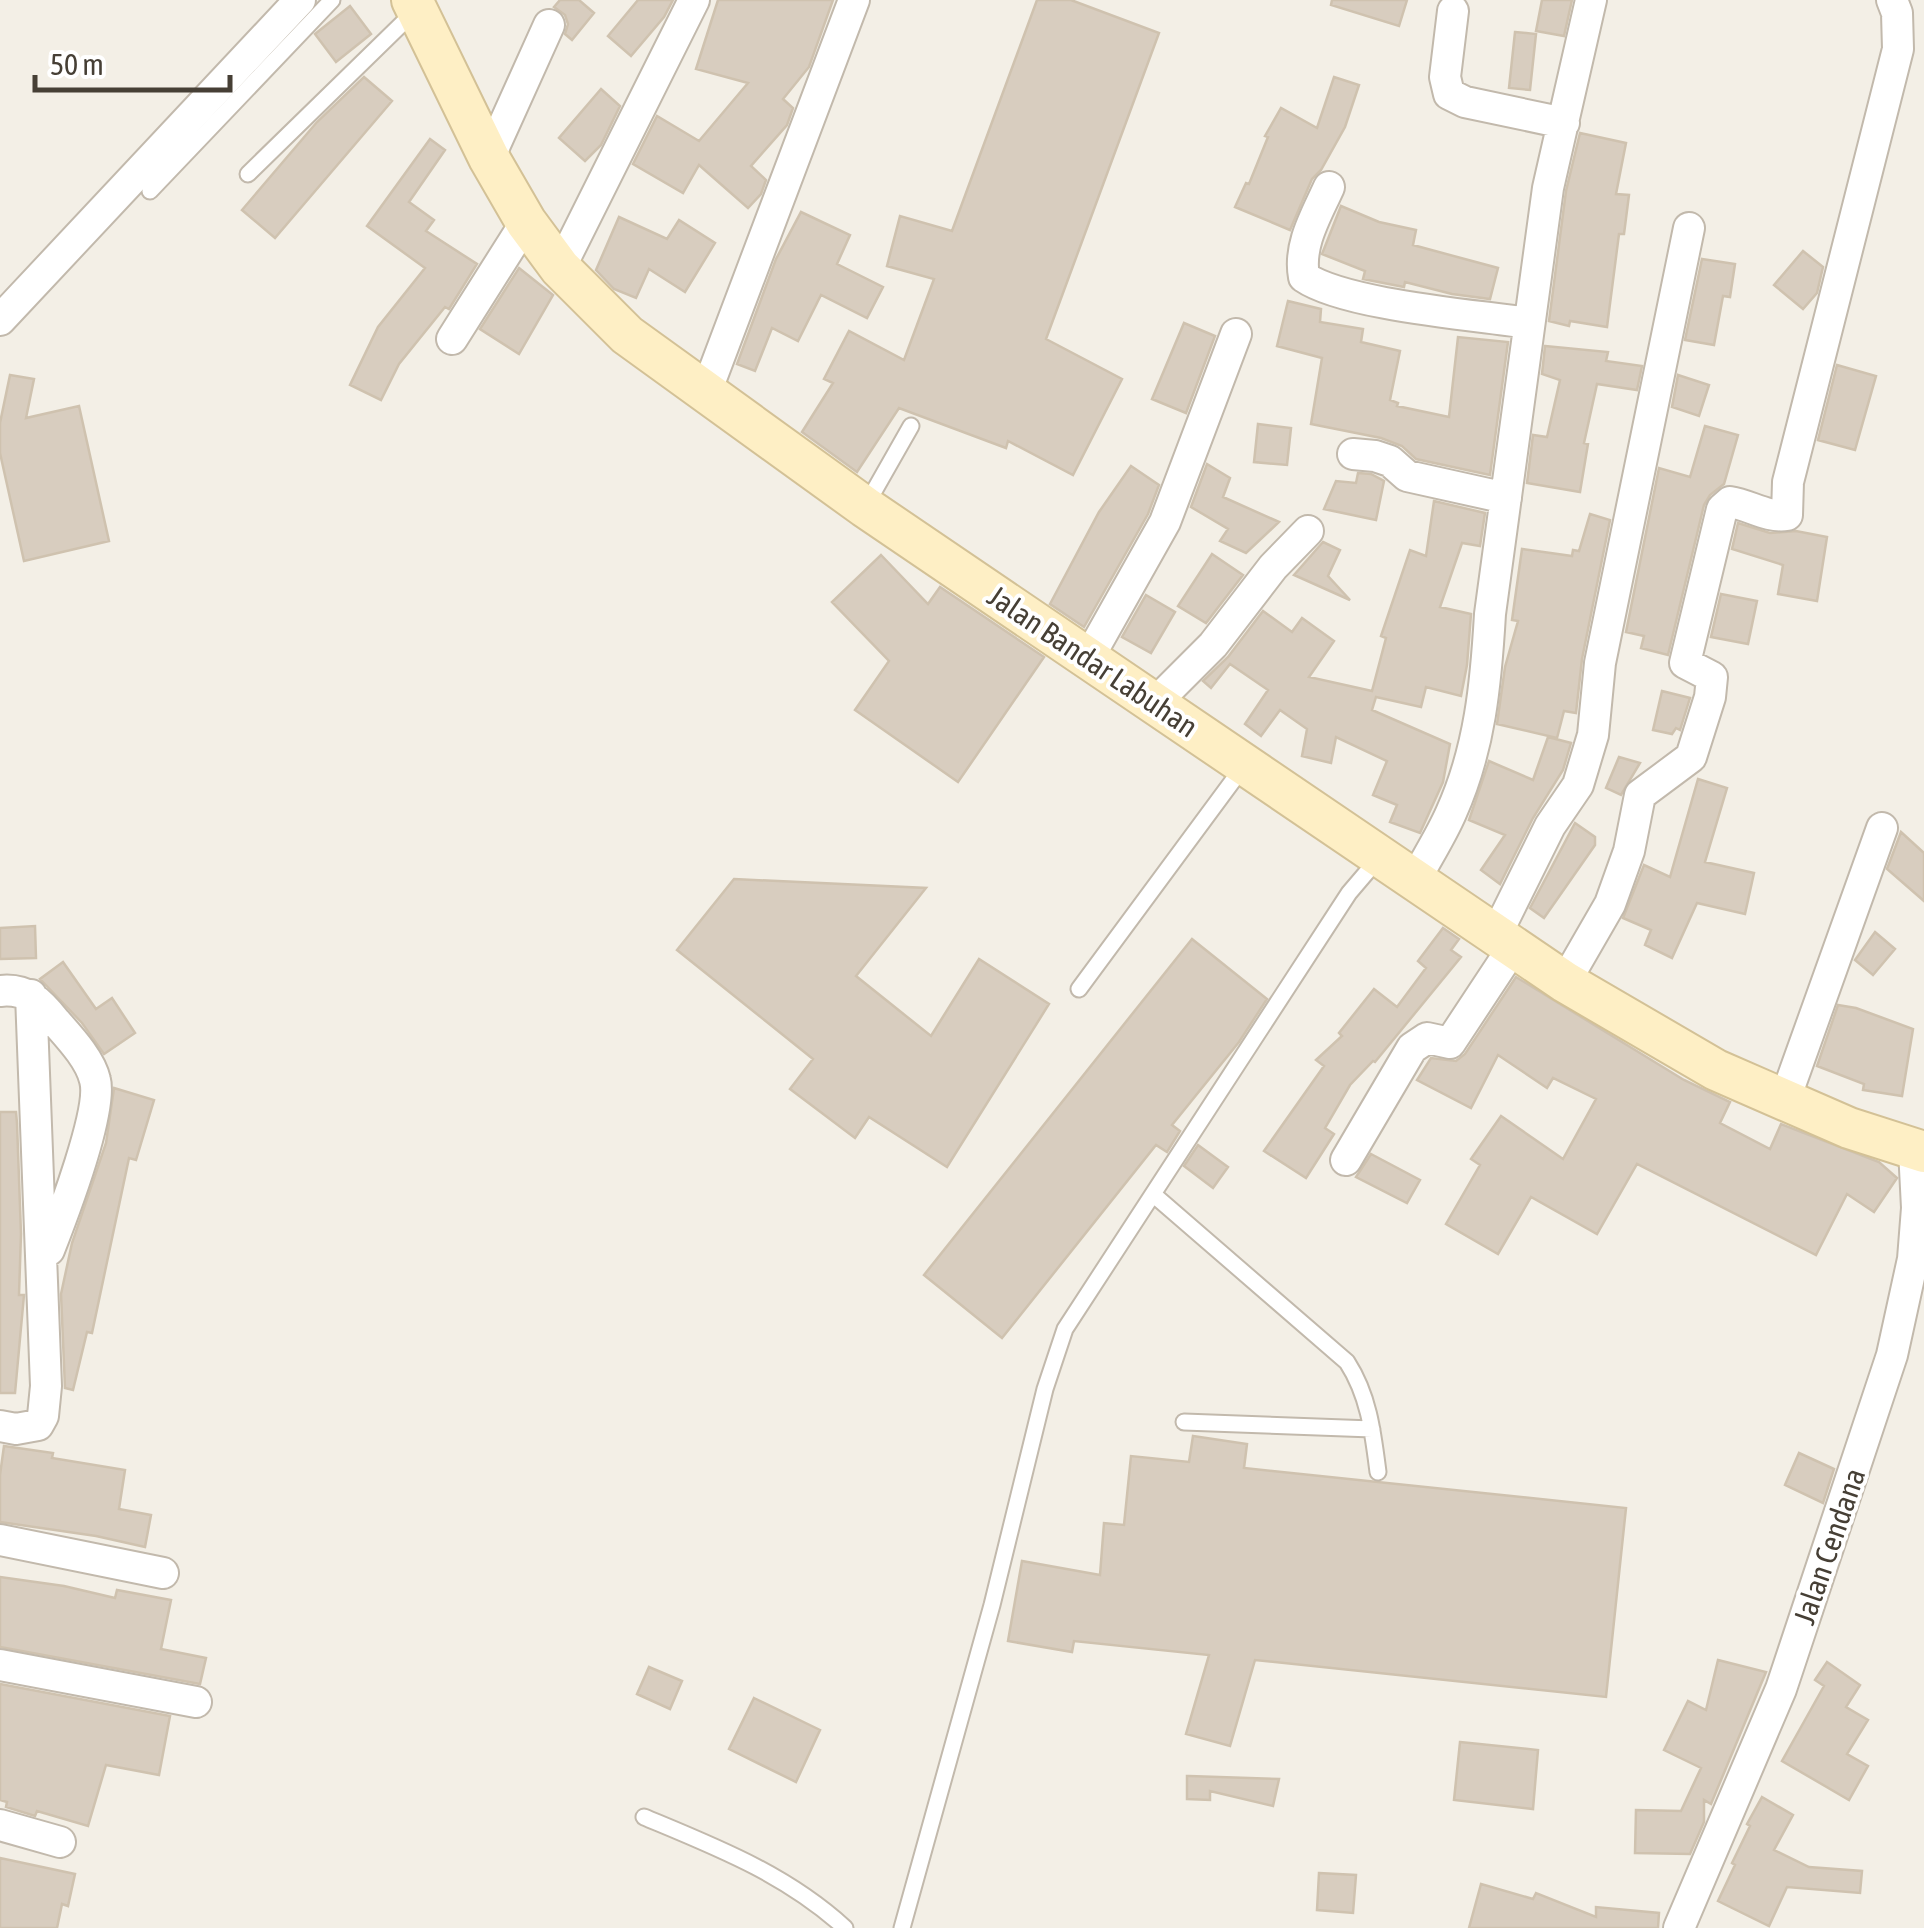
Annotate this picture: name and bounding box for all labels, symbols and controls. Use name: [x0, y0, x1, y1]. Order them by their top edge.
scale bar: [35, 30, 230, 92]
text: 50 m: [50, 47, 104, 81]
street label: Jalan Bandar Labuhan: [982, 578, 1204, 744]
street label: Jalan Cendana: [1786, 1464, 1872, 1628]

